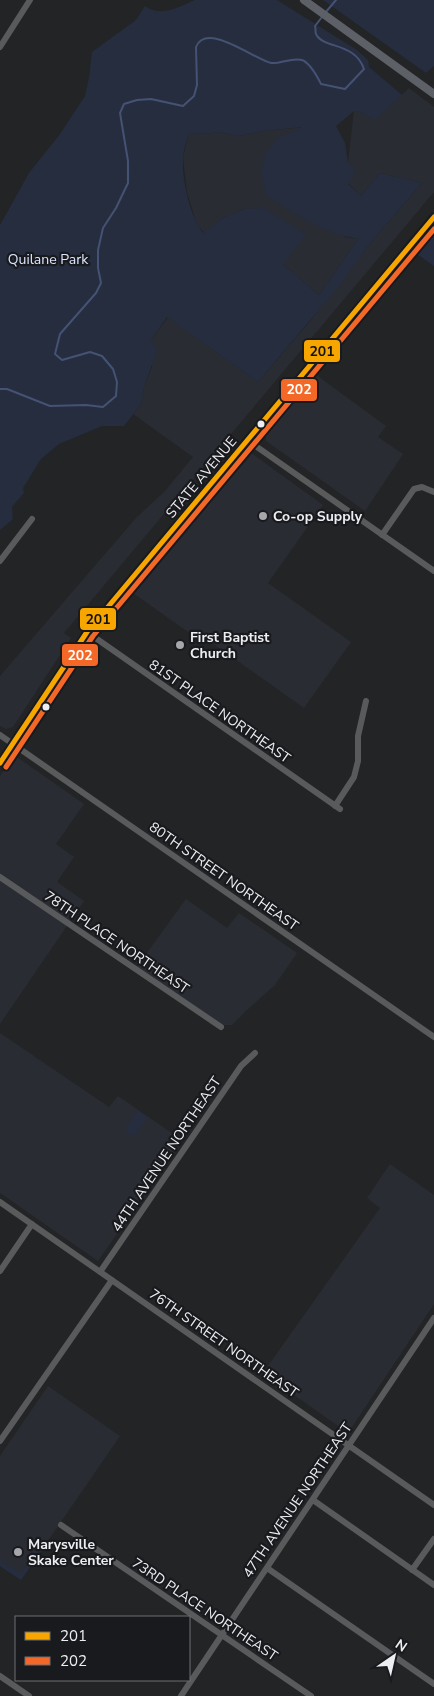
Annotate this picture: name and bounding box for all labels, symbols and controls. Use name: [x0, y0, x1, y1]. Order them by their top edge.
park label: Quilane Park: [8, 250, 89, 269]
line badge: 201: [303, 339, 341, 363]
text: 201: [309, 342, 335, 361]
line badge: 202: [280, 378, 318, 402]
text: 202: [286, 380, 312, 399]
unlabelled marker: [256, 419, 266, 429]
street label: STATE AVENUE: [162, 433, 241, 522]
place label: Co-op Supply: [273, 507, 363, 526]
marker: Co-op Supply: [257, 510, 269, 522]
line badge: 201: [79, 607, 117, 631]
text: 201: [85, 610, 111, 629]
place label: First Baptist Church: [190, 628, 270, 663]
marker: First Baptist Church: [174, 639, 186, 651]
line badge: 202: [61, 643, 99, 667]
text: 202: [67, 646, 93, 665]
street label: 81ST PLACE NORTHEAST: [145, 655, 295, 768]
unlabelled marker: [41, 702, 51, 712]
street label: 80TH STREET NORTHEAST: [145, 818, 303, 936]
street label: 78TH PLACE NORTHEAST: [40, 887, 193, 998]
street label: 44TH AVENUE NORTHEAST: [107, 1073, 226, 1236]
street label: 76TH STREET NORTHEAST: [145, 1285, 303, 1403]
street label: 47TH AVENUE NORTHEAST: [238, 1419, 357, 1582]
place label: Marysville Skake Center: [28, 1535, 114, 1570]
marker: Marysville Skake Center: [12, 1546, 24, 1558]
street label: 73RD PLACE NORTHEAST: [128, 1554, 282, 1666]
legend: [15, 1616, 190, 1681]
text: 201: [60, 1626, 87, 1646]
north arrow: [369, 1631, 419, 1681]
text: N: [391, 1635, 411, 1656]
text: 202: [60, 1651, 87, 1671]

